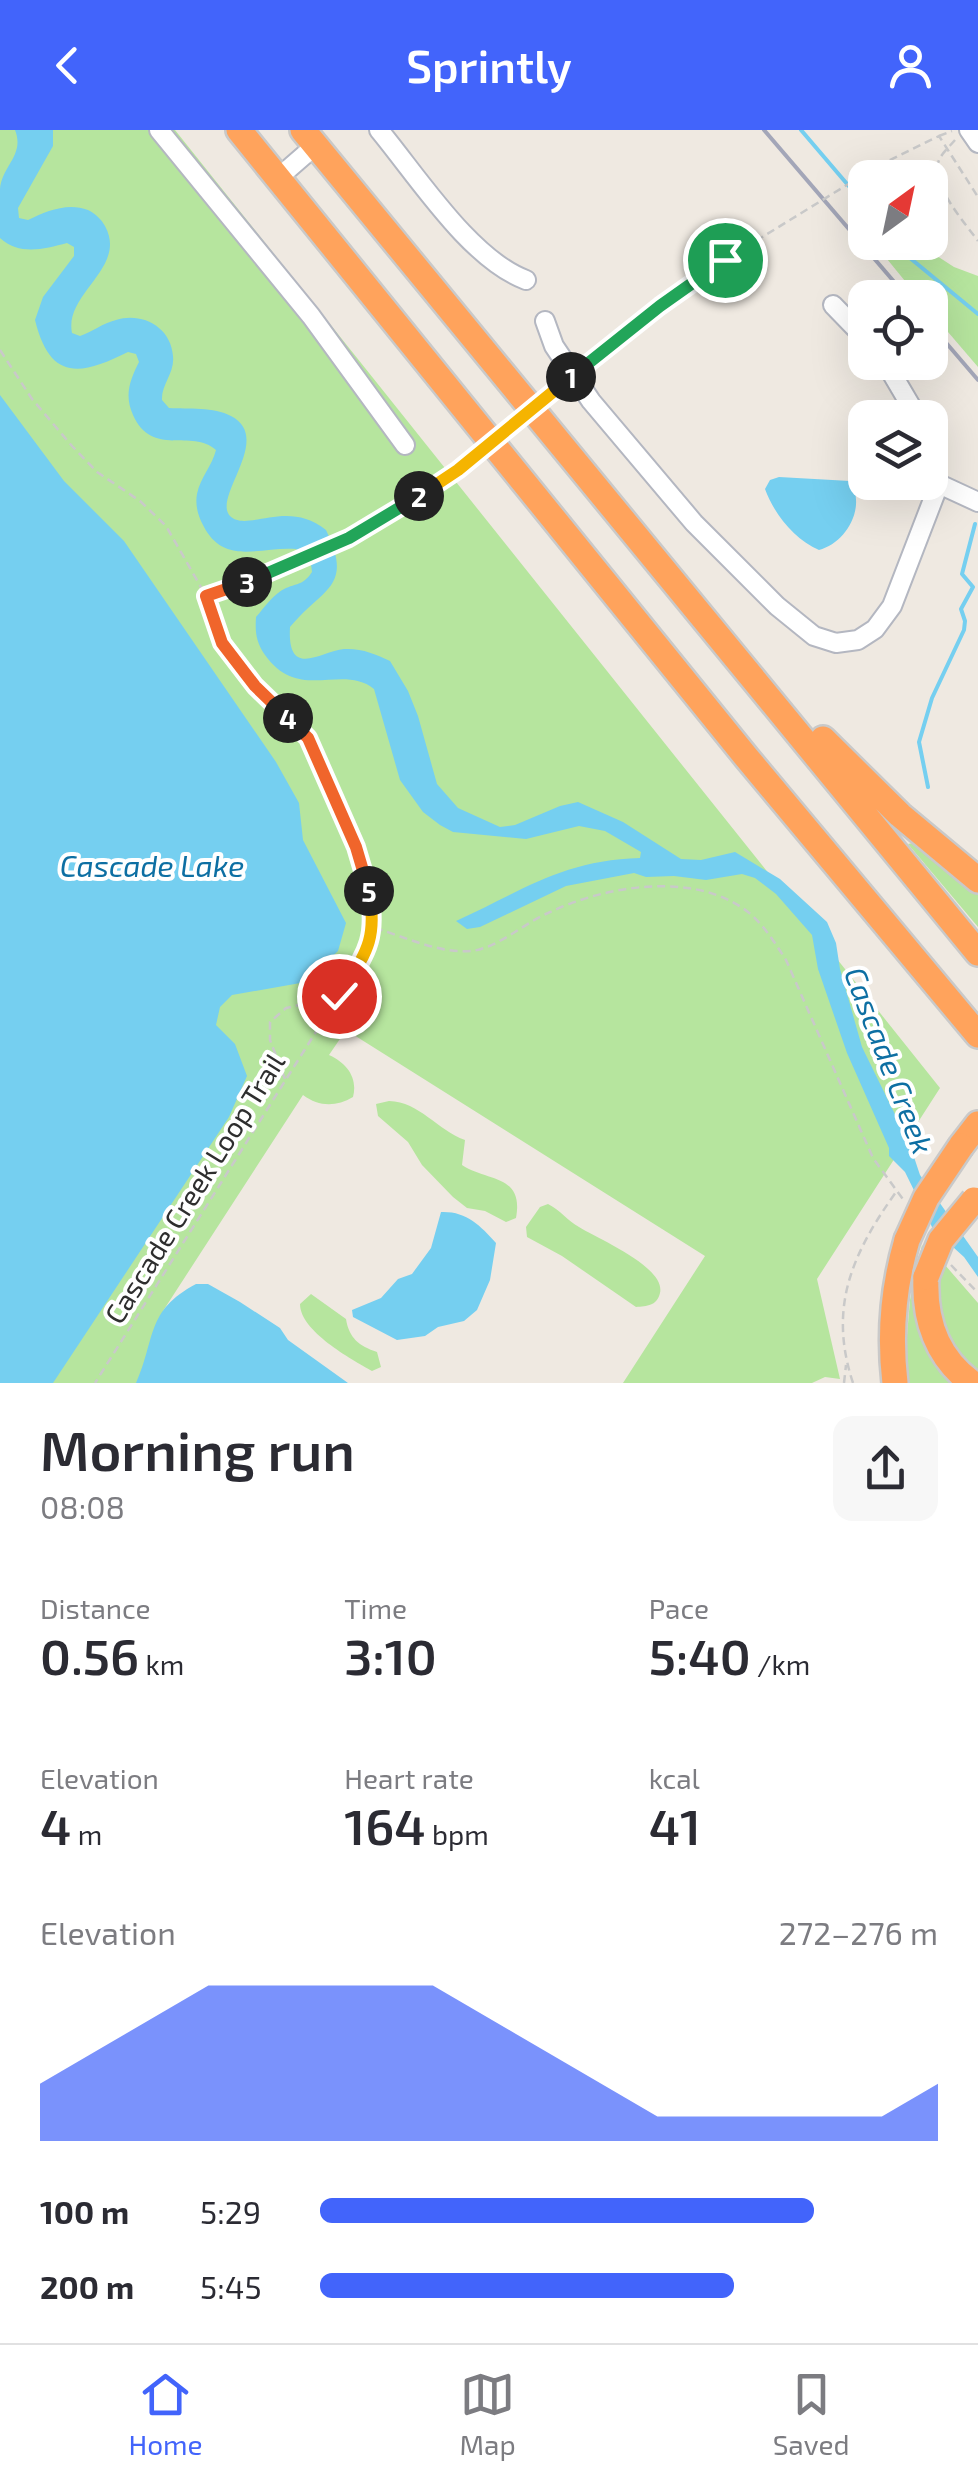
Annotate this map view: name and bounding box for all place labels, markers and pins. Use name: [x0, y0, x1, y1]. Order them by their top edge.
pin: [683, 218, 768, 303]
pin: 1: [546, 352, 596, 402]
pin: 2: [394, 471, 444, 521]
pin: 3: [222, 557, 272, 607]
pin: 4: [263, 693, 313, 743]
pin: 5: [344, 866, 394, 916]
pin: [297, 954, 382, 1039]

